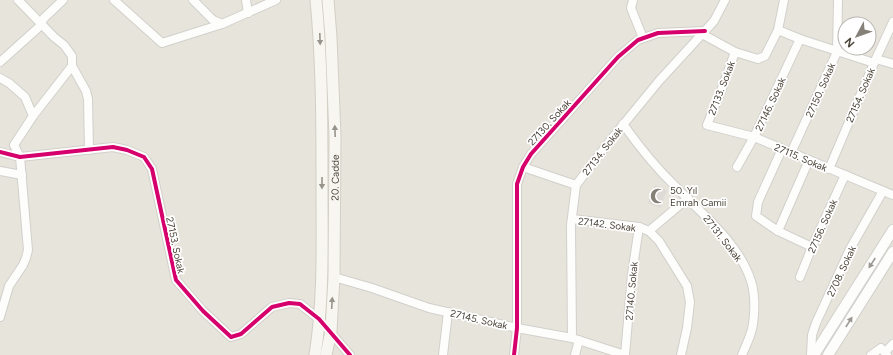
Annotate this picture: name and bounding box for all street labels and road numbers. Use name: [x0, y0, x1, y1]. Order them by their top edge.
street label: 27133. Sokak: [705, 59, 738, 117]
street label: 27150. Sokak: [803, 61, 838, 120]
street label: 27154. Sokak: [843, 66, 878, 125]
street label: 27146. Sokak: [752, 75, 789, 133]
street label: 27130. Sokak: [525, 96, 574, 148]
street label: 27134. Sokak: [579, 124, 625, 178]
street label: 27115. Sokak: [772, 141, 829, 174]
street label: 20. Cadde: [329, 154, 342, 201]
street label: 27156. Sokak: [805, 197, 840, 255]
street label: 27131. Sokak: [700, 212, 745, 264]
street label: 27142. Sokak: [577, 215, 637, 235]
street label: 27153. Sokak: [163, 216, 188, 275]
street label: 2708. Sokak: [824, 244, 859, 299]
street label: 27140. Sokak: [622, 261, 641, 321]
street label: 27145. Sokak: [449, 307, 509, 332]

